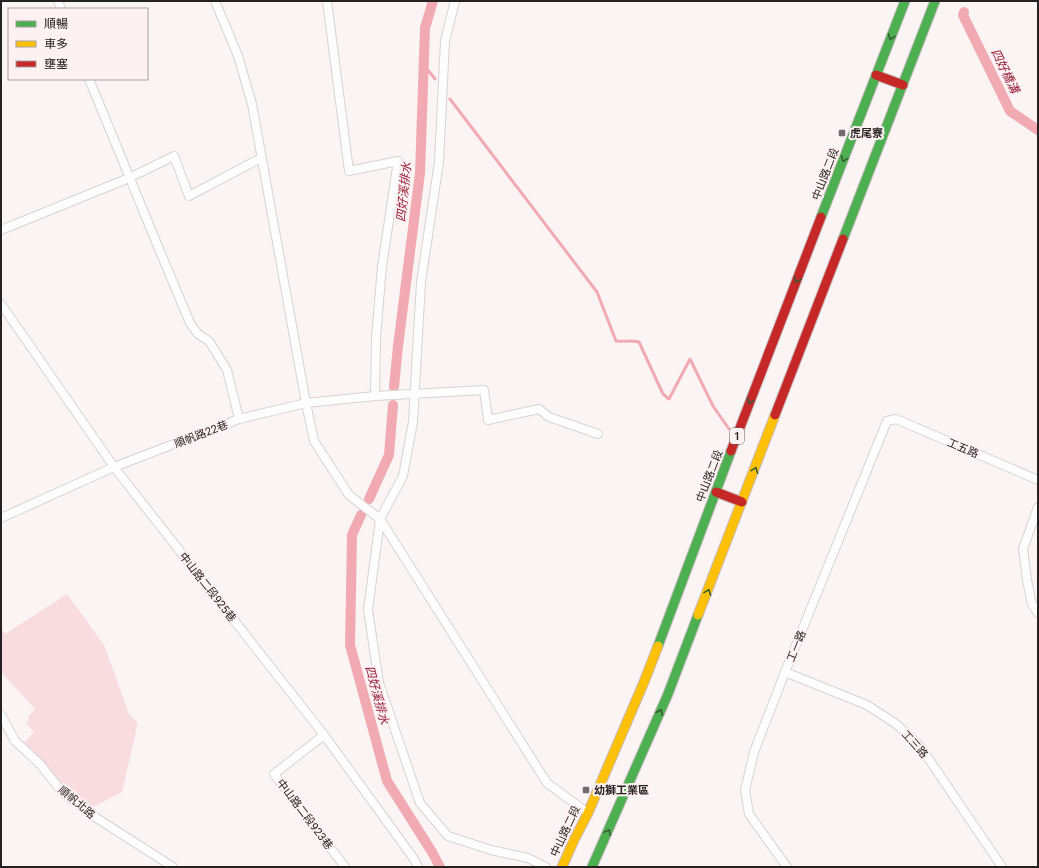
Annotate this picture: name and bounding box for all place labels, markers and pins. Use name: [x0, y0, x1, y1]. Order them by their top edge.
place label: 虎尾寮: [850, 127, 883, 140]
marker: 虎尾寮: [837, 128, 847, 138]
place label: 幼獅工業區: [594, 784, 649, 797]
marker: 幼獅工業區: [581, 785, 591, 795]

